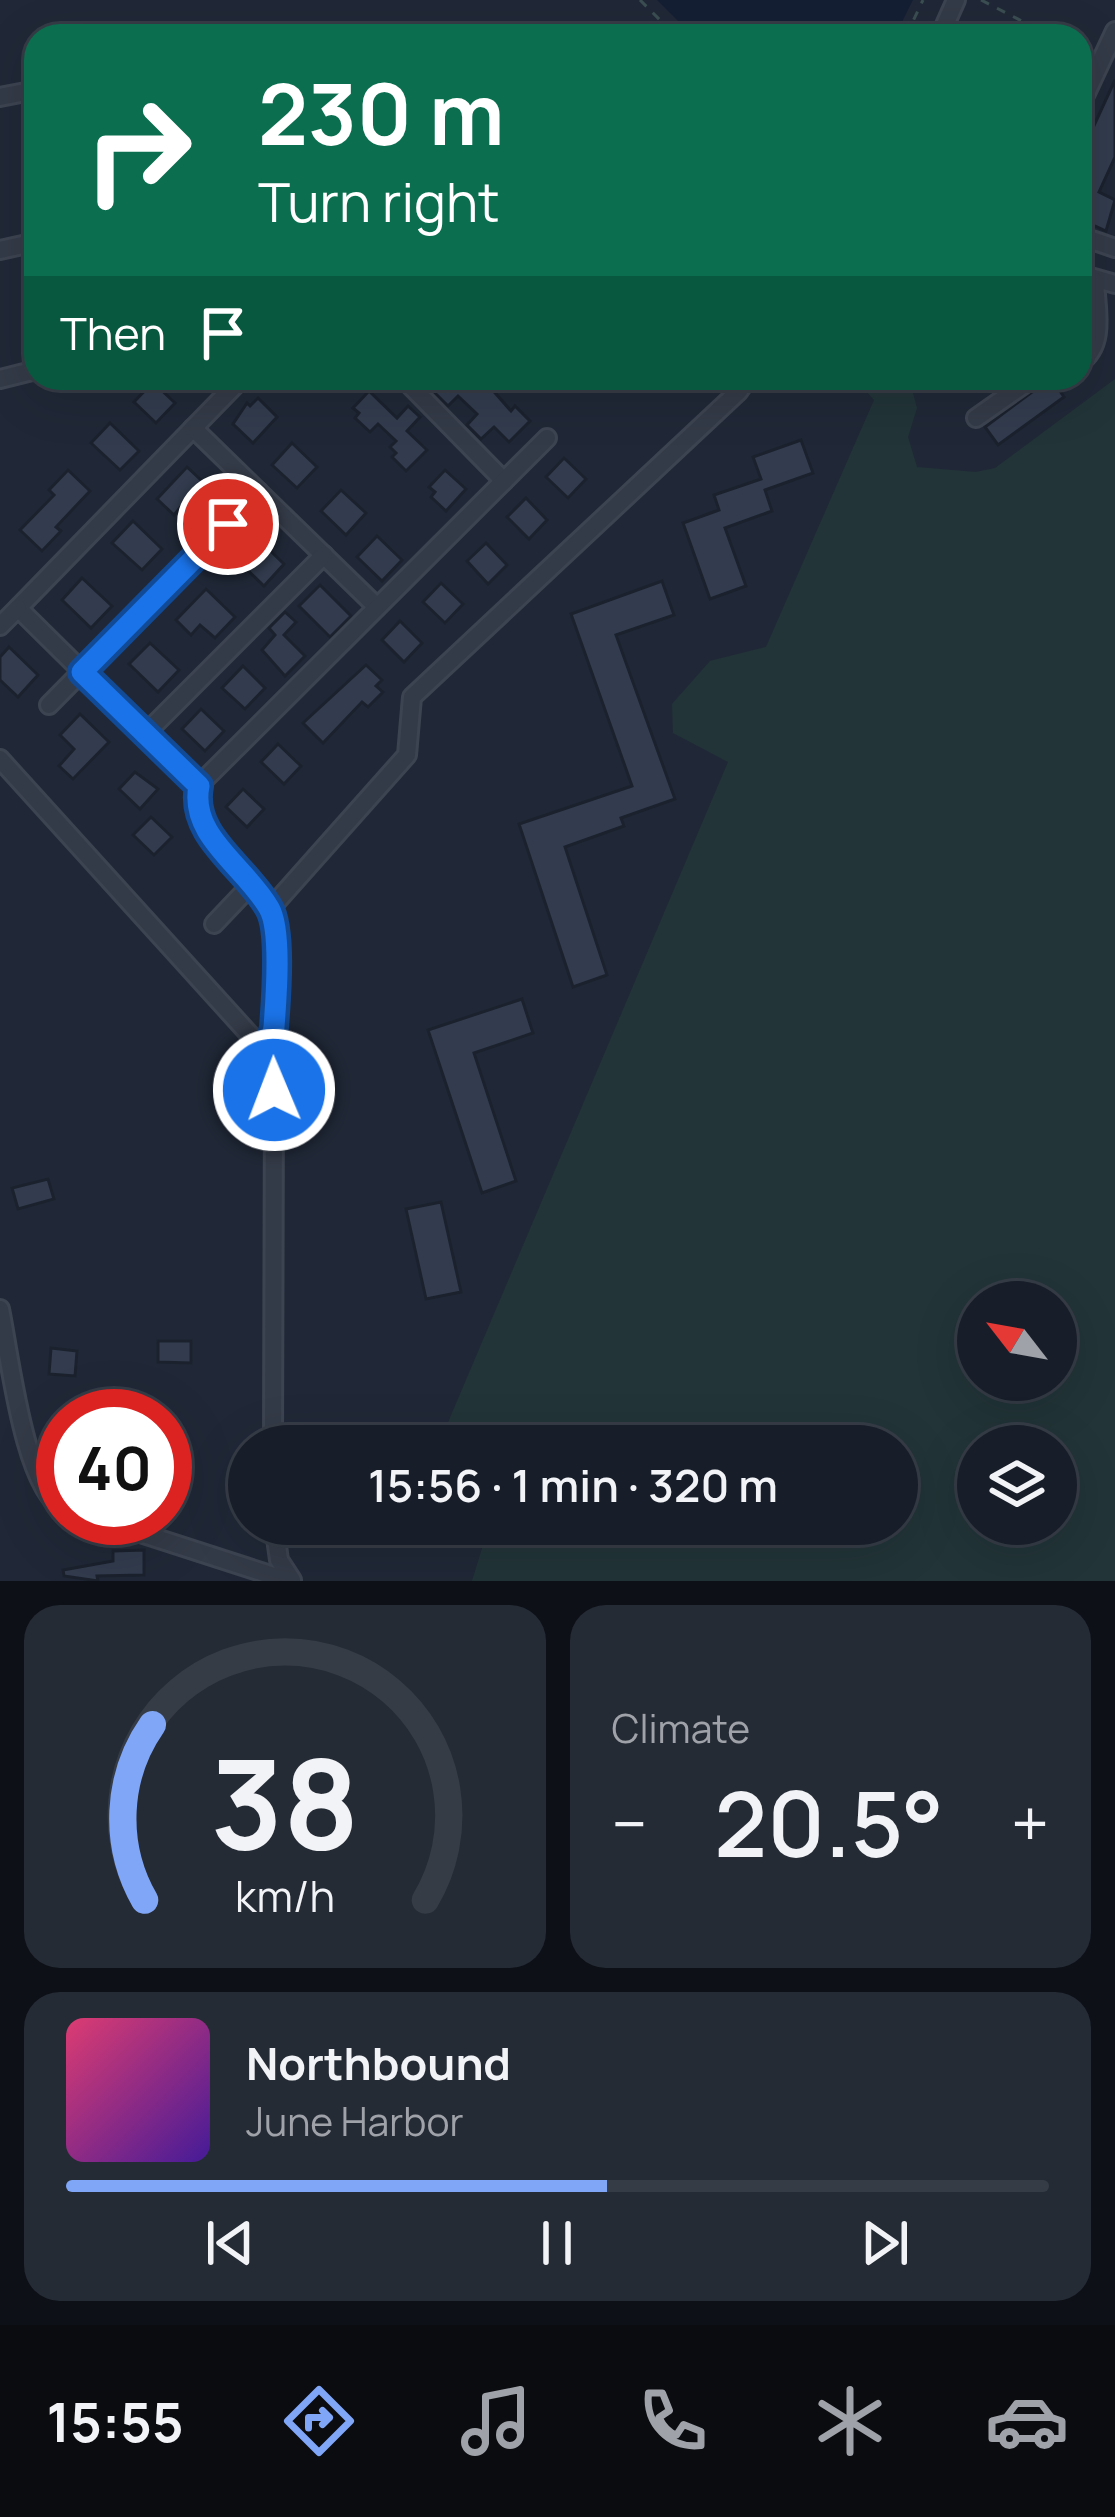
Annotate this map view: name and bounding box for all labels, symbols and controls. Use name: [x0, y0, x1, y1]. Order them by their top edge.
text: 230 m: [258, 55, 504, 170]
icon: right: [60, 72, 216, 228]
text: Turn right: [258, 164, 500, 238]
icon: arrive: [190, 300, 256, 366]
text: Then: [60, 302, 166, 364]
pin: [177, 473, 279, 575]
icon: arrive: [195, 491, 261, 557]
position arrow: [211, 1027, 337, 1153]
north arrow: [957, 1281, 1077, 1401]
map controls: [957, 1281, 1077, 1545]
speed limit sign: 40: [36, 1389, 192, 1545]
button: layers: [957, 1425, 1077, 1545]
text: 15:56 · 1 min · 320 m: [368, 1454, 778, 1516]
text: Climate: [612, 1701, 750, 1755]
text: 38: [210, 1716, 359, 1886]
text: 20.5°: [714, 1761, 944, 1884]
text: −: [612, 1778, 647, 1868]
text: +: [1011, 1778, 1049, 1868]
text: km/h: [235, 1865, 335, 1924]
text: Northbound: [246, 2032, 511, 2094]
text: June Harbor: [246, 2094, 464, 2148]
icon: previous: [197, 2210, 263, 2276]
icon: pause: [524, 2210, 590, 2276]
icon: next: [852, 2210, 918, 2276]
icon: directions: [277, 2379, 361, 2463]
icon: music: [454, 2379, 538, 2463]
icon: phone: [631, 2379, 715, 2463]
icon: climate: [808, 2379, 892, 2463]
icon: car: [985, 2379, 1069, 2463]
text: 15:55: [46, 2384, 184, 2458]

